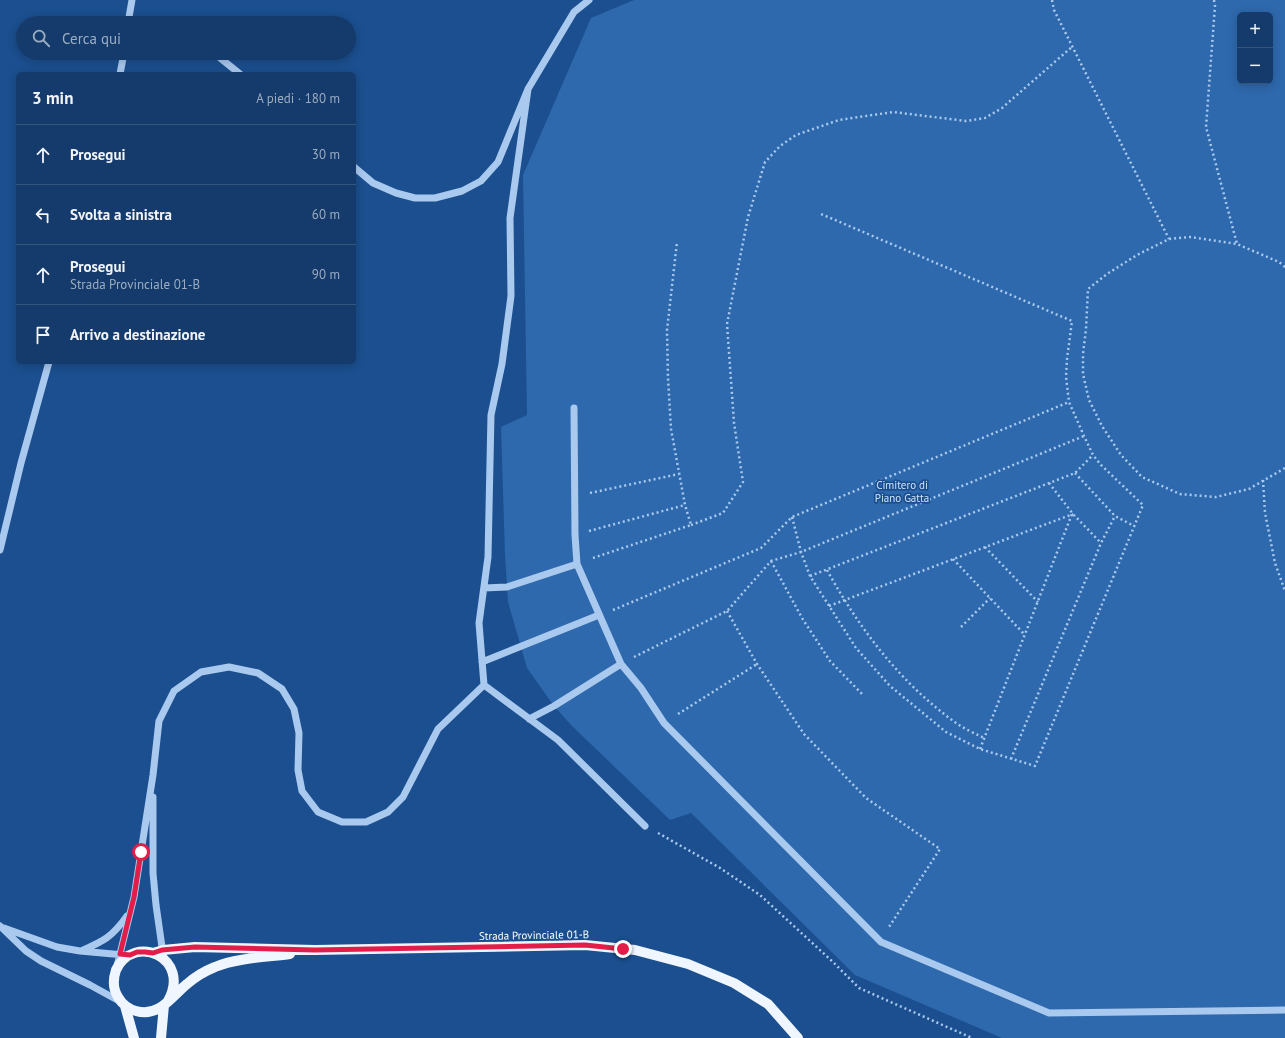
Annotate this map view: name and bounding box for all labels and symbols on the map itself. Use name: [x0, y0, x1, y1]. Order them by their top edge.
park label: Cimitero di Piano Gatta: [875, 478, 929, 505]
route start: [132, 843, 150, 861]
street label: Strada Provinciale 01-B: [479, 927, 589, 943]
route end: [614, 940, 632, 958]

